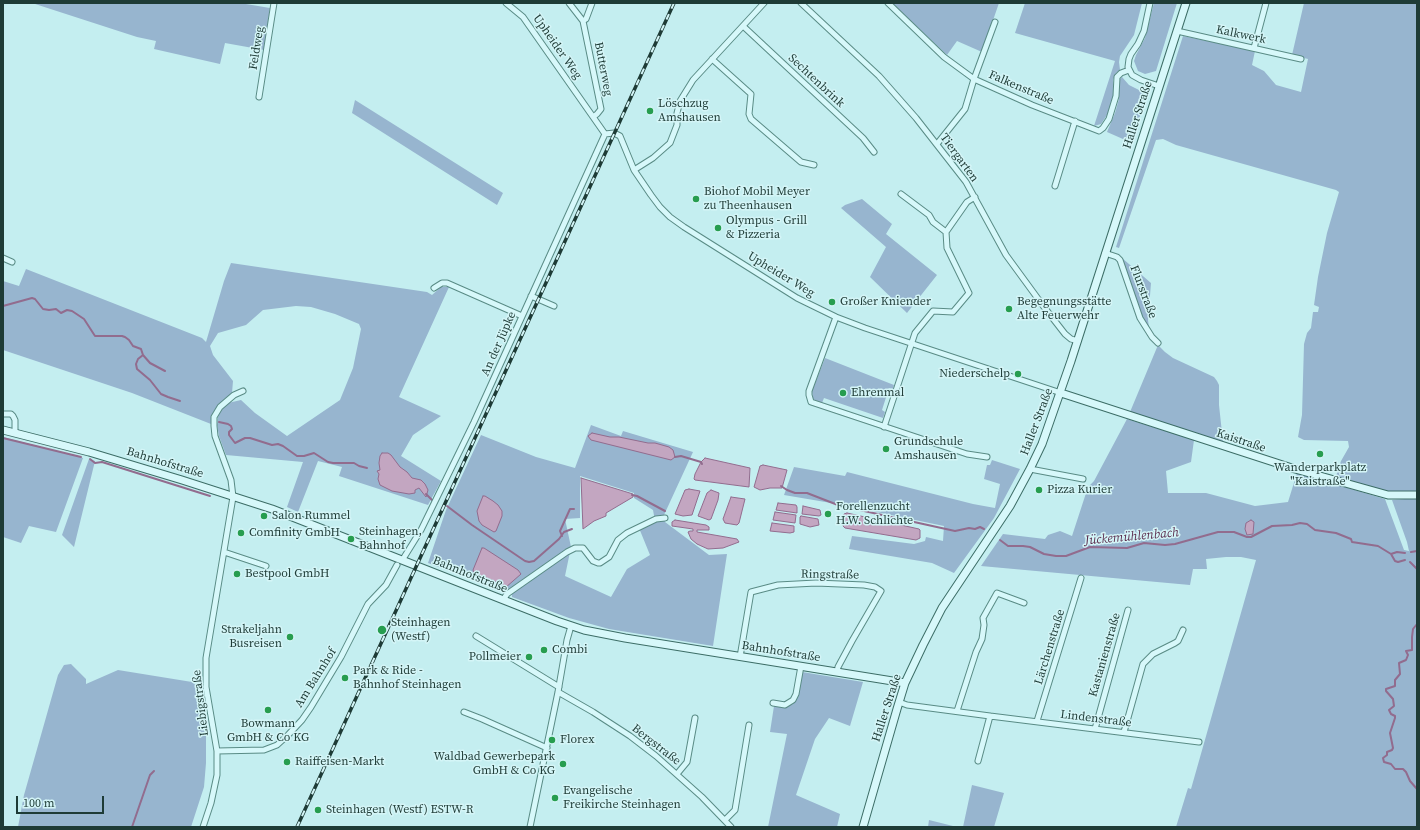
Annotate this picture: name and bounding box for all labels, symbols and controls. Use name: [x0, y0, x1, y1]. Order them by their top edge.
street label: Upheider Weg: [529, 12, 585, 82]
street label: Kalkwerk: [1215, 23, 1267, 47]
street label: Feldweg: [246, 25, 268, 71]
street label: Butterweg: [591, 41, 615, 97]
street label: Sechtenbrink: [785, 51, 847, 111]
street label: Falkenstraße: [986, 68, 1056, 108]
street label: Haller Straße: [1120, 79, 1156, 151]
place label: Löschzug Amshausen: [658, 97, 721, 125]
marker: Löschzug Amshausen: [645, 106, 655, 116]
street label: Tiergarten: [937, 131, 981, 185]
place label: Biohof Mobil Meyer zu Theenhausen: [704, 185, 810, 213]
marker: Biohof Mobil Meyer zu Theenhausen: [691, 194, 701, 204]
place label: Olympus - Grill & Pizzeria: [726, 214, 807, 242]
marker: Olympus - Grill & Pizzeria: [713, 223, 723, 233]
street label: Upheider Weg: [745, 249, 817, 301]
street label: Flurstraße: [1126, 263, 1160, 321]
place label: Großer Kniender: [840, 295, 931, 309]
place label: Begegnungsstätte Alte Feuerwehr: [1017, 295, 1111, 323]
marker: Großer Kniender: [827, 297, 837, 307]
marker: Begegnungsstätte Alte Feuerwehr: [1004, 304, 1014, 314]
street label: An der Jüpke: [478, 309, 520, 379]
place label: Niederschelp: [939, 367, 1010, 381]
marker: Niederschelp: [1013, 369, 1023, 379]
place label: Ehrenmal: [851, 386, 904, 400]
street label: Haller Straße: [1018, 386, 1056, 458]
marker: Ehrenmal: [838, 388, 848, 398]
street label: Kaistraße: [1215, 426, 1267, 456]
place label: Grundschule Amshausen: [894, 435, 963, 463]
street label: Bahnhofstraße: [125, 444, 205, 482]
marker: Grundschule Amshausen: [881, 444, 891, 454]
marker: Wanderparkplatz "Kaistraße": [1315, 449, 1325, 459]
place label: Wanderparkplatz "Kaistraße": [1274, 461, 1366, 489]
place label: Pizza Kurier: [1047, 483, 1112, 497]
marker: Pizza Kurier: [1034, 485, 1044, 495]
place label: Forellenzucht H.W. Schlichte: [836, 500, 913, 528]
place label: Salon Rummel: [272, 509, 350, 523]
marker: Forellenzucht H.W. Schlichte: [823, 509, 833, 519]
marker: Salon Rummel: [259, 511, 269, 521]
place label: Steinhagen, Bahnhof: [359, 525, 422, 553]
water label: Jückemühlenbach: [1084, 525, 1180, 549]
place label: Comfinity GmbH: [249, 526, 340, 540]
marker: Comfinity GmbH: [236, 528, 246, 538]
marker: Steinhagen, Bahnhof: [346, 534, 356, 544]
street label: Bahnhofstraße: [430, 553, 510, 597]
place label: Bestpool GmbH: [245, 567, 329, 581]
street label: Ringstraße: [801, 567, 859, 583]
marker: Bestpool GmbH: [232, 569, 242, 579]
street label: Lärchenstraße: [1032, 608, 1068, 686]
street label: Kastanienstraße: [1086, 611, 1124, 699]
place label: Steinhagen (Westf): [391, 616, 451, 644]
place label: Strakeljahn Busreisen: [221, 623, 282, 651]
marker: Steinhagen (Westf): [376, 624, 388, 636]
marker: Strakeljahn Busreisen: [285, 632, 295, 642]
street label: Bahnhofstraße: [741, 639, 821, 665]
place label: Combi: [552, 643, 587, 657]
street label: Am Bahnhof: [292, 645, 340, 711]
marker: Combi: [539, 645, 549, 655]
place label: Pollmeier: [469, 650, 521, 664]
marker: Pollmeier: [524, 652, 534, 662]
place label: Park & Ride - Bahnhof Steinhagen: [353, 664, 462, 692]
street label: Liebigstraße: [190, 669, 212, 737]
street label: Haller Straße: [869, 672, 905, 744]
marker: Park & Ride - Bahnhof Steinhagen: [340, 673, 350, 683]
marker: Bowmann GmbH & Co KG: [263, 705, 273, 715]
street label: Lindenstraße: [1060, 707, 1132, 731]
place label: Bowmann GmbH & Co KG: [227, 717, 309, 745]
street label: Bergstraße: [629, 721, 683, 769]
place label: Florex: [560, 733, 594, 747]
marker: Florex: [547, 735, 557, 745]
place label: Waldbad Gewerbepark GmbH & Co KG: [434, 750, 555, 778]
place label: Raiffeisen-Markt: [295, 755, 384, 769]
marker: Raiffeisen-Markt: [282, 757, 292, 767]
marker: Waldbad Gewerbepark GmbH & Co KG: [558, 759, 568, 769]
place label: Evangelische Freikirche Steinhagen: [563, 784, 681, 812]
scale bar: [18, 788, 106, 814]
marker: Evangelische Freikirche Steinhagen: [550, 793, 560, 803]
text: 100 m: [23, 795, 55, 811]
place label: Steinhagen (Westf) ESTW-R: [326, 803, 473, 817]
marker: Steinhagen (Westf) ESTW-R: [313, 805, 323, 815]

